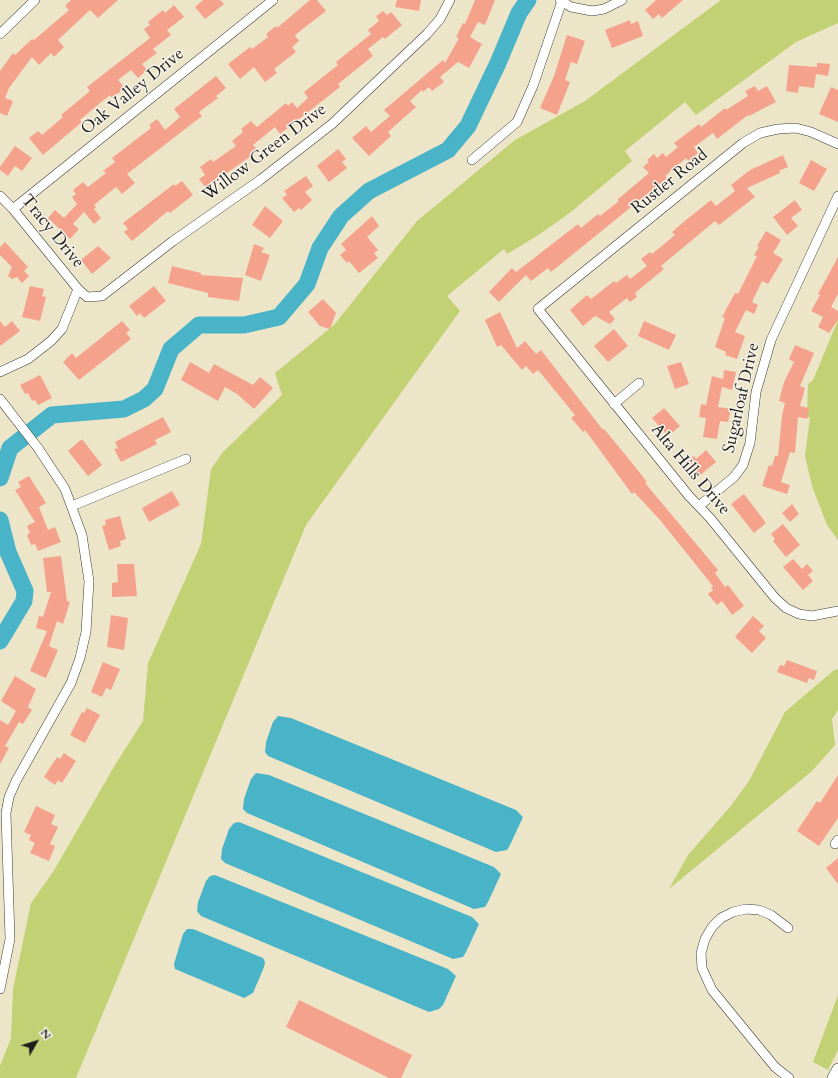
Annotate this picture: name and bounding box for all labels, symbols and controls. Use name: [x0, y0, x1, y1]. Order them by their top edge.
street label: Oak Valley Drive: [77, 44, 189, 140]
street label: Willow Green Drive: [199, 100, 331, 206]
street label: Rustler Road: [628, 145, 712, 219]
street label: Tracy Drive: [16, 191, 88, 273]
street label: Sugarloaf Drive: [719, 341, 765, 455]
street label: Alta Hills Drive: [646, 420, 734, 520]
north arrow: [16, 1022, 56, 1062]
text: N: [37, 1026, 55, 1043]

